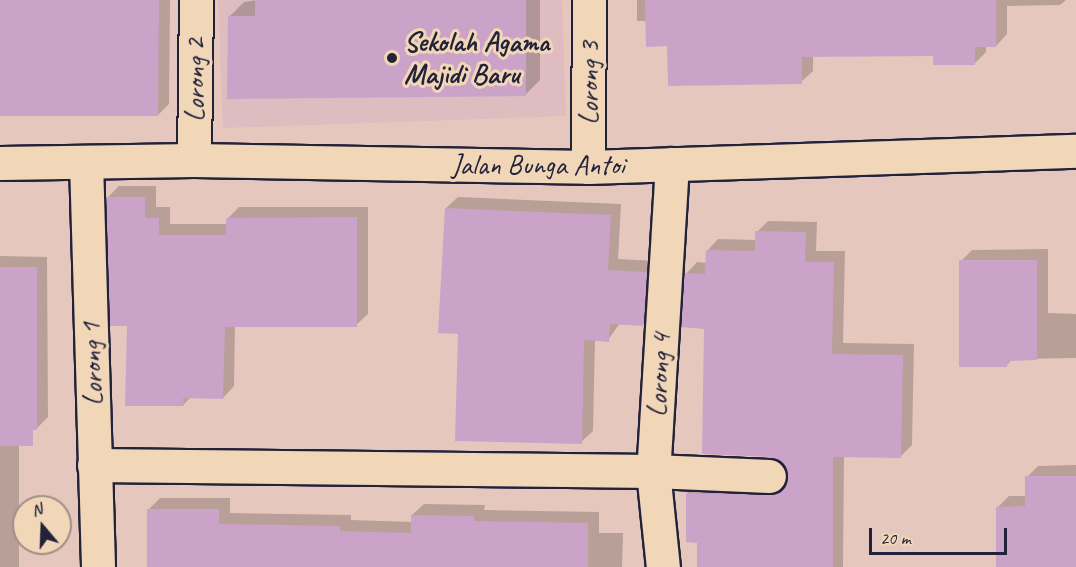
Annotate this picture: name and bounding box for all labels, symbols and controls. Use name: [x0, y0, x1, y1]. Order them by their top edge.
place label: Sekolah Agama Majidi Baru: [404, 25, 549, 91]
street label: Lorong 2: [178, 38, 212, 122]
street label: Lorong 3: [572, 41, 606, 125]
marker: Sekolah Agama Majidi Baru: [385, 51, 399, 65]
street label: Jalan Bunga Antoi: [452, 148, 624, 182]
street label: Lorong 1: [74, 322, 110, 406]
street label: Lorong 4: [640, 332, 678, 418]
north arrow: [12, 495, 72, 555]
text: N: [29, 499, 45, 521]
scale bar: [872, 516, 1010, 554]
text: 20 m: [880, 527, 911, 549]

